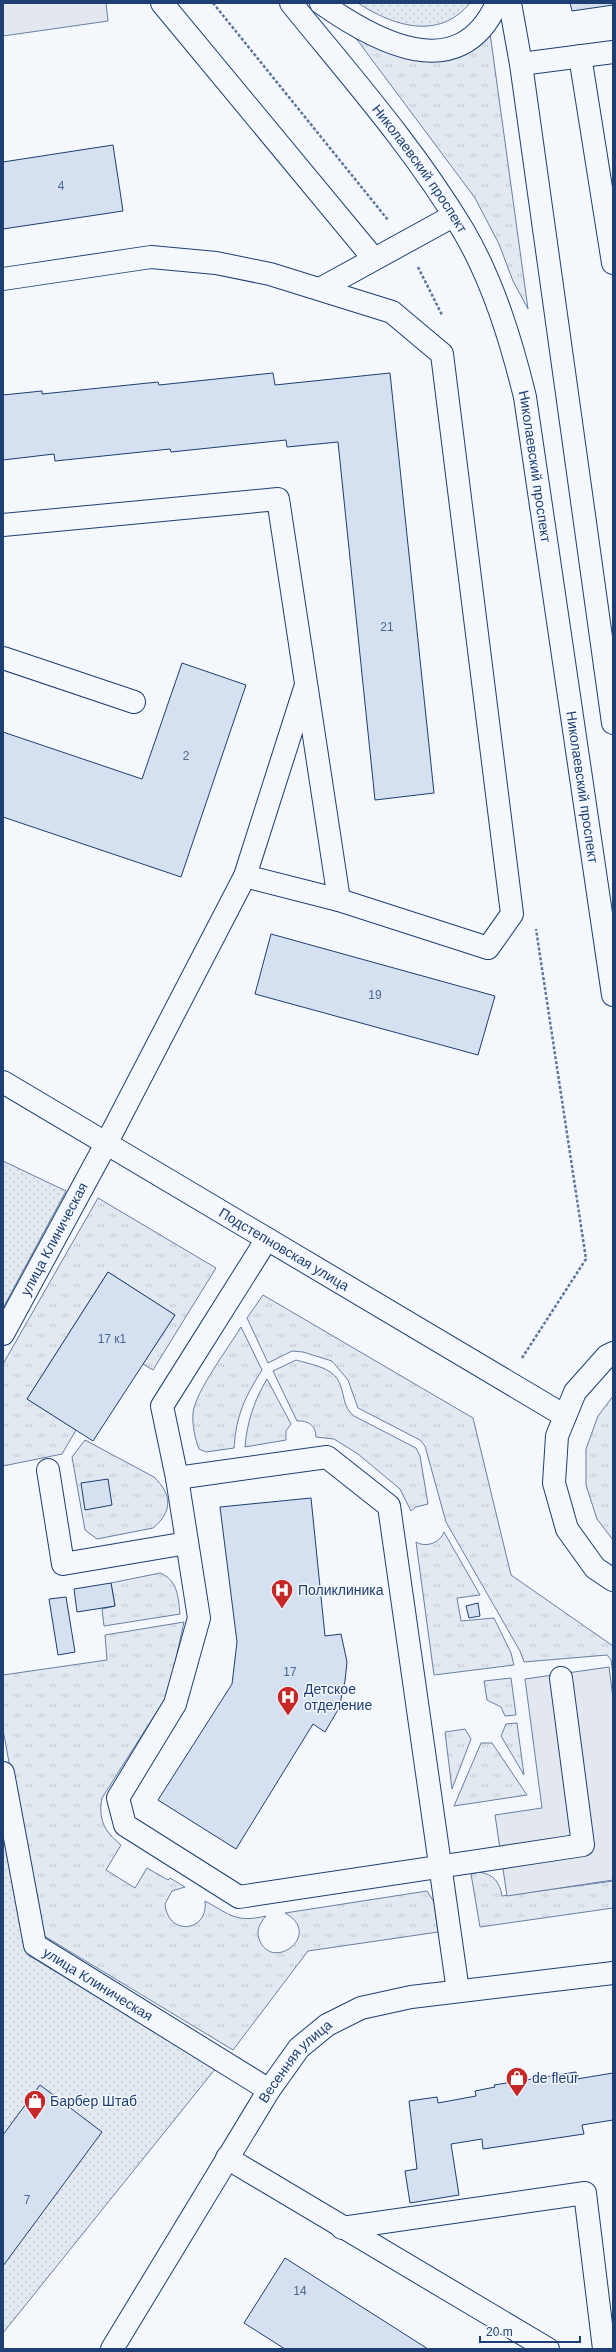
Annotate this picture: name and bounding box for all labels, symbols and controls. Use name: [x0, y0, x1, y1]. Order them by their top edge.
street label: Николаевский проспект: [369, 101, 471, 236]
house number: 4: [58, 179, 65, 193]
street label: Николаевский проспект: [516, 389, 554, 544]
house number: 21: [380, 620, 394, 634]
street label: Николаевский проспект: [563, 710, 602, 865]
house number: 2: [183, 749, 190, 763]
house number: 19: [368, 988, 382, 1002]
street label: улица Клиническая: [17, 1180, 91, 1298]
street label: Подстепновская улица: [216, 1204, 352, 1294]
house number: 17 к1: [98, 1332, 127, 1346]
hospital icon: Поликлиника: [269, 1577, 295, 1610]
place label: Поликлиника: [298, 1582, 384, 1598]
house number: 17: [283, 1665, 297, 1679]
place label: Детское отделение: [304, 1681, 372, 1713]
hospital icon: Детское отделение: [275, 1684, 301, 1717]
street label: улица Клиническая: [40, 1944, 156, 2024]
street label: Весенняя улица: [255, 2016, 335, 2106]
shop icon: de fleur: [504, 2065, 530, 2098]
place label: de fleur: [532, 2070, 579, 2086]
shop icon: Барбер Штаб: [22, 2088, 48, 2121]
place label: Барбер Штаб: [50, 2093, 137, 2109]
house number: 7: [24, 2193, 31, 2207]
house number: 14: [293, 2284, 307, 2298]
scale bar: [480, 2318, 580, 2344]
text: 20 m: [486, 2325, 513, 2339]

